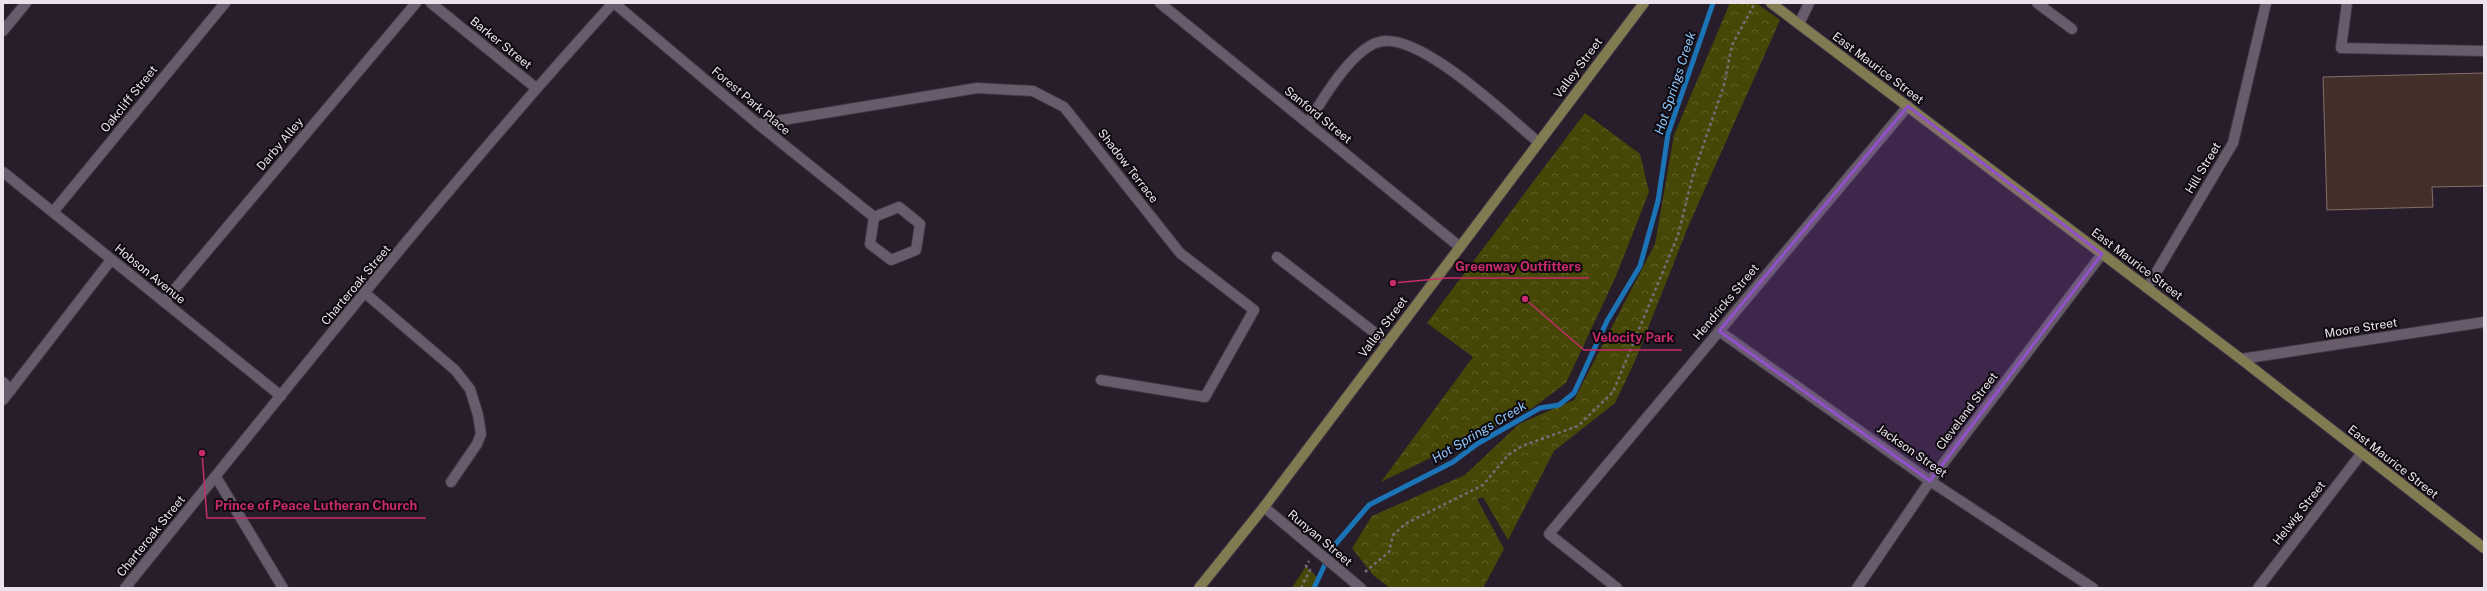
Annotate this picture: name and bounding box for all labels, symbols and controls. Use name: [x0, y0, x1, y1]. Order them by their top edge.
street label: Barker Street: [467, 14, 535, 72]
street label: East Maurice Street: [1830, 29, 1927, 107]
water label: Hot Springs Creek: [1651, 30, 1699, 136]
street label: Valley Street: [1551, 35, 1605, 101]
street label: Oakcliff Street: [98, 62, 160, 135]
street label: Forest Park Place: [709, 64, 793, 138]
street label: Sanford Street: [1282, 84, 1355, 147]
street label: Darby Alley: [254, 114, 306, 173]
street label: Shadow Terrace: [1095, 126, 1161, 206]
street label: Hill Street: [2182, 140, 2224, 196]
street label: East Maurice Street: [2089, 225, 2186, 303]
street label: Hobson Avenue: [112, 241, 188, 307]
street label: Charteroak Street: [318, 242, 394, 328]
callout: Greenway Outfitters: [1447, 253, 1589, 278]
text: Greenway Outfitters: [1455, 259, 1581, 274]
street label: Hendricks Street: [1690, 261, 1762, 343]
street label: Valley Street: [1356, 294, 1410, 360]
street label: Moore Street: [2324, 315, 2399, 341]
callout: Velocity Park: [1584, 325, 1682, 350]
text: Velocity Park: [1592, 330, 1674, 345]
street label: Cleveland Street: [1933, 369, 2001, 452]
water label: Hot Springs Creek: [1429, 398, 1529, 466]
street label: Jackson Street: [1874, 422, 1950, 480]
street label: East Maurice Street: [2345, 422, 2441, 502]
street label: Helwig Street: [2270, 478, 2328, 548]
street label: Charteroak Street: [114, 492, 188, 579]
callout: Prince of Peace Lutheran Church: [207, 493, 426, 518]
text: Prince of Peace Lutheran Church: [215, 498, 417, 513]
street label: Runyan Street: [1285, 507, 1355, 569]

